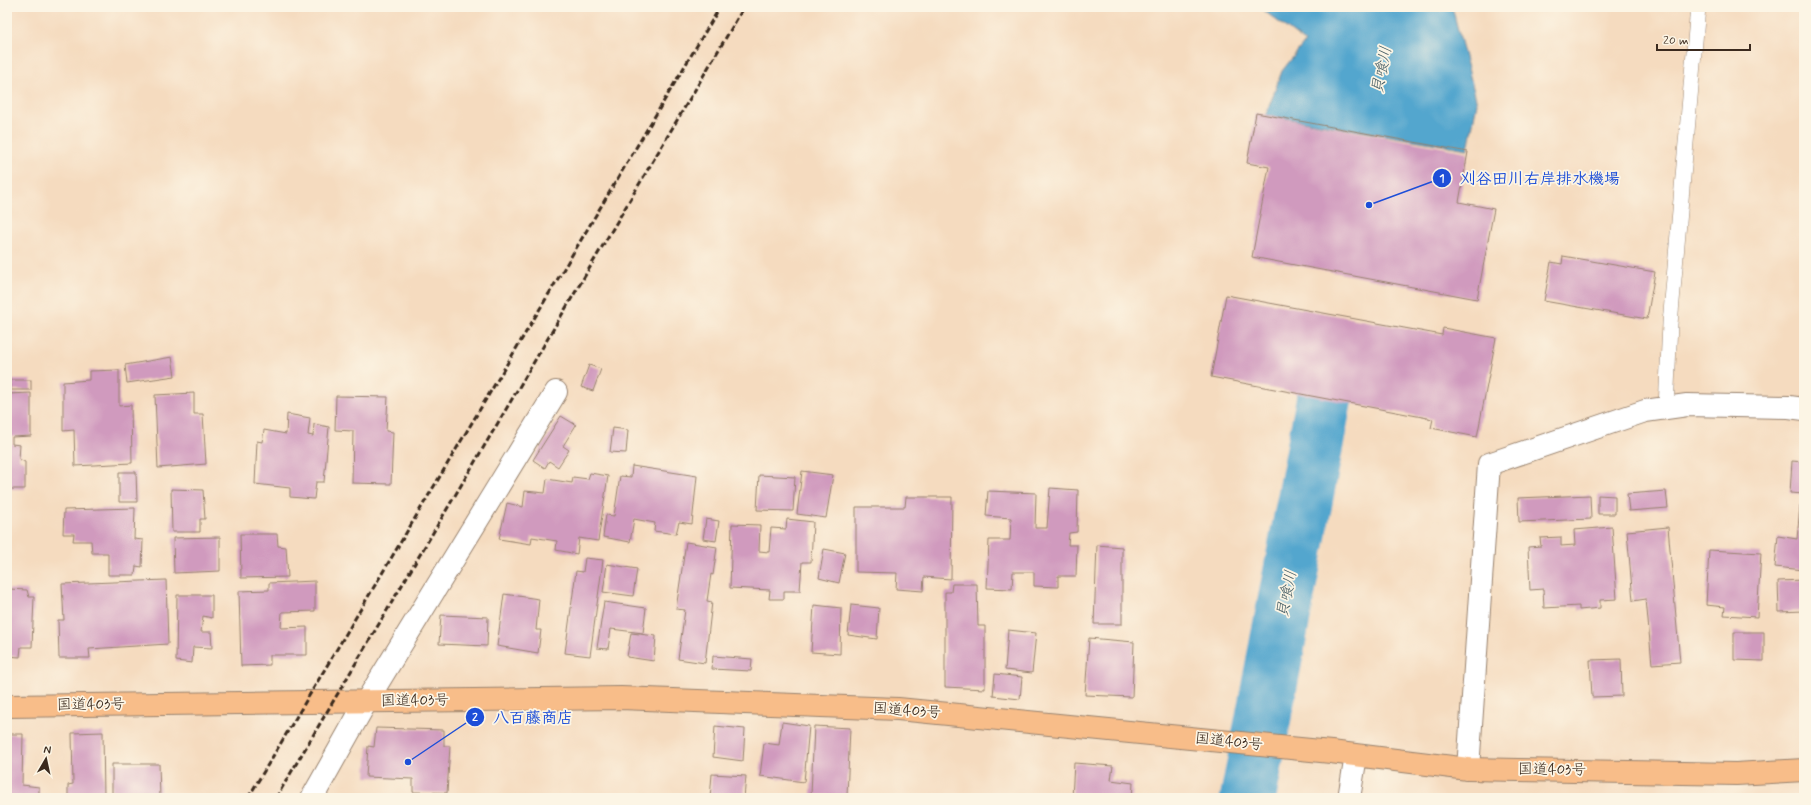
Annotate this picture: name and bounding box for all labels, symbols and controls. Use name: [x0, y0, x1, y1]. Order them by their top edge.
scale bar: [1657, 26, 1750, 52]
text: 20 m: [1663, 33, 1689, 49]
water label: 貝喰川: [1367, 44, 1397, 96]
callout: 刈谷田川右岸排水機場: [1432, 164, 1628, 192]
text: 刈谷田川右岸排水機場: [1460, 169, 1620, 190]
text: 1: [1439, 171, 1445, 187]
water label: 貝喰川: [1272, 568, 1302, 620]
street label: 国道403号: [381, 690, 449, 712]
street label: 国道403号: [57, 694, 125, 716]
street label: 国道403号: [872, 699, 942, 723]
callout: 八百藤商店: [465, 703, 581, 731]
text: 八百藤商店: [493, 708, 573, 729]
text: 2: [472, 710, 478, 726]
street label: 国道403号: [1194, 728, 1264, 756]
north arrow: [26, 739, 66, 779]
text: N: [43, 743, 52, 758]
street label: 国道403号: [1518, 759, 1586, 781]

